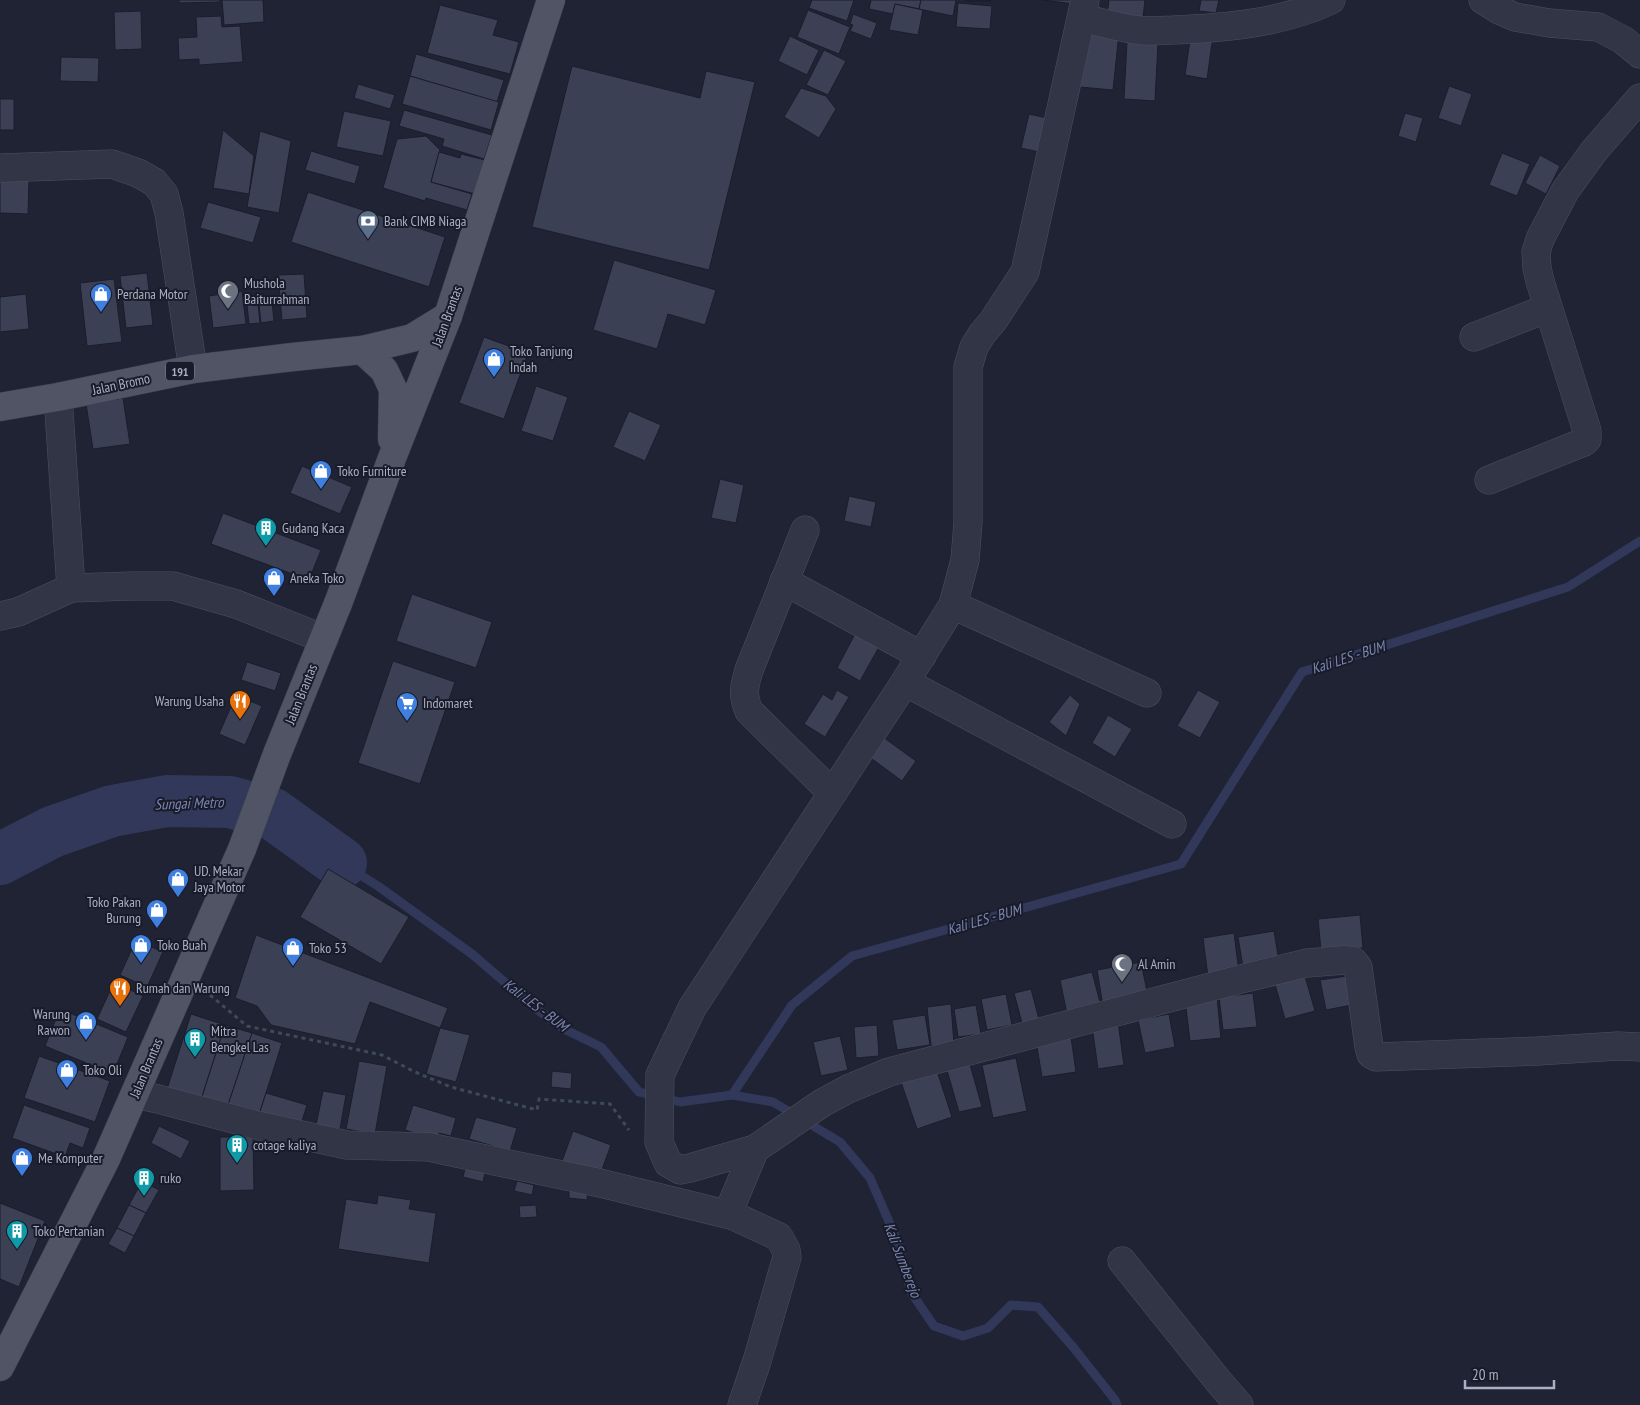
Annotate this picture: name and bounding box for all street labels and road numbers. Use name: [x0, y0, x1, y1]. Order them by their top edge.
street label: Jalan Brantas: [427, 283, 466, 350]
road number: 191: [166, 362, 194, 381]
street label: Jalan Bromo: [89, 369, 152, 399]
street label: Jalan Brantas: [280, 661, 321, 728]
street label: Jalan Brantas: [125, 1035, 167, 1102]

